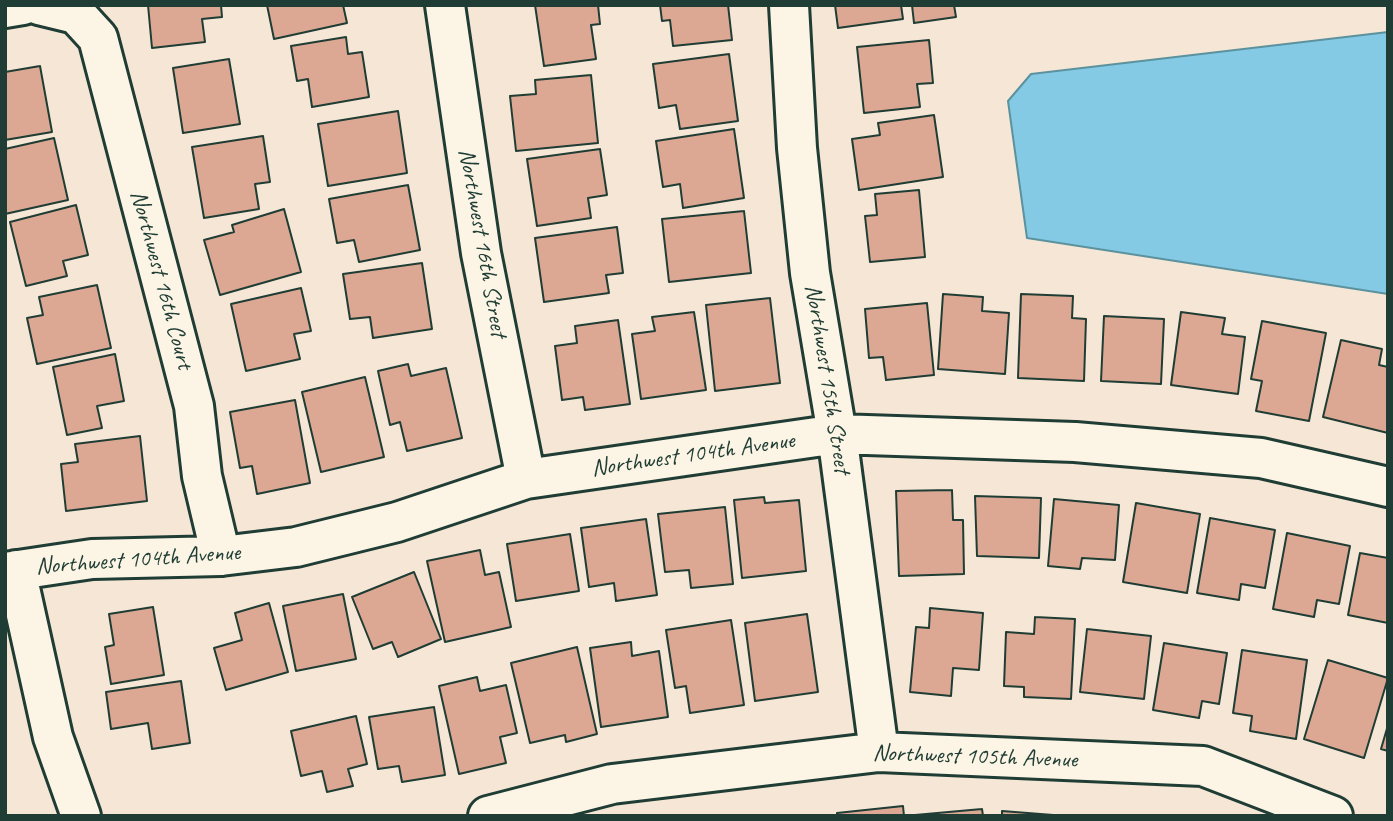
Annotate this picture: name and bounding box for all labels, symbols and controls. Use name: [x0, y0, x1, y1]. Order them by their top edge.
street label: Northwest 16th Street: [451, 146, 513, 340]
street label: Northwest 16th Court: [123, 187, 199, 373]
street label: Northwest 15th Street: [798, 282, 856, 476]
street label: Northwest 104th Avenue: [590, 426, 796, 484]
street label: Northwest 104th Avenue: [35, 538, 241, 582]
street label: Northwest 105th Avenue: [872, 739, 1078, 775]

